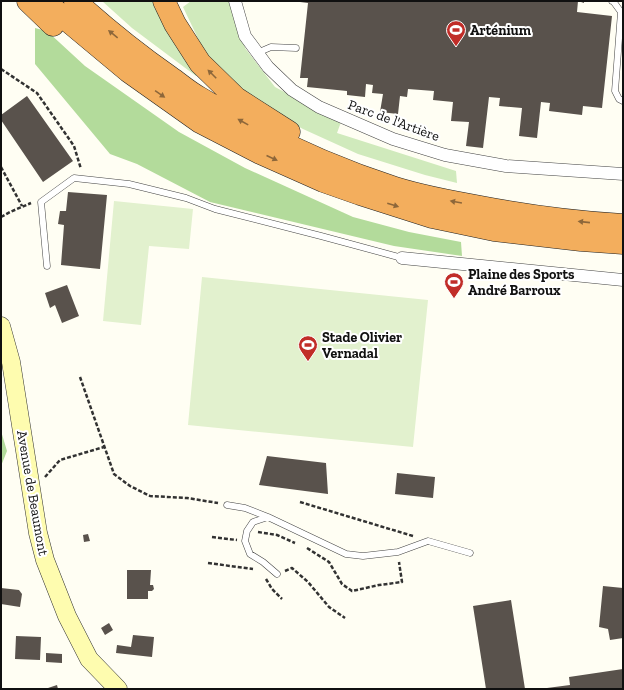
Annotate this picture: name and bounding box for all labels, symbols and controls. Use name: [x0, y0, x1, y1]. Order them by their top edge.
sports icon: Arténium: [445, 19, 467, 47]
place label: Arténium: [470, 22, 532, 39]
one-way arrow: [107, 29, 118, 38]
one-way arrow: [207, 69, 217, 79]
one-way arrow: [155, 90, 165, 98]
street label: Parc de l'Artière: [346, 96, 442, 145]
one-way arrow: [237, 119, 249, 125]
one-way arrow: [267, 155, 278, 161]
one-way arrow: [450, 199, 462, 205]
one-way arrow: [388, 202, 400, 208]
one-way arrow: [578, 218, 590, 225]
place label: Plaine des Sports André Barroux: [468, 266, 575, 299]
sports icon: Plaine des Sports André Barroux: [443, 271, 465, 299]
place label: Stade Olivier Vernadal: [322, 329, 402, 362]
sports icon: Stade Olivier Vernadal: [297, 334, 319, 362]
street label: Avenue de Beaumont: [13, 429, 52, 558]

